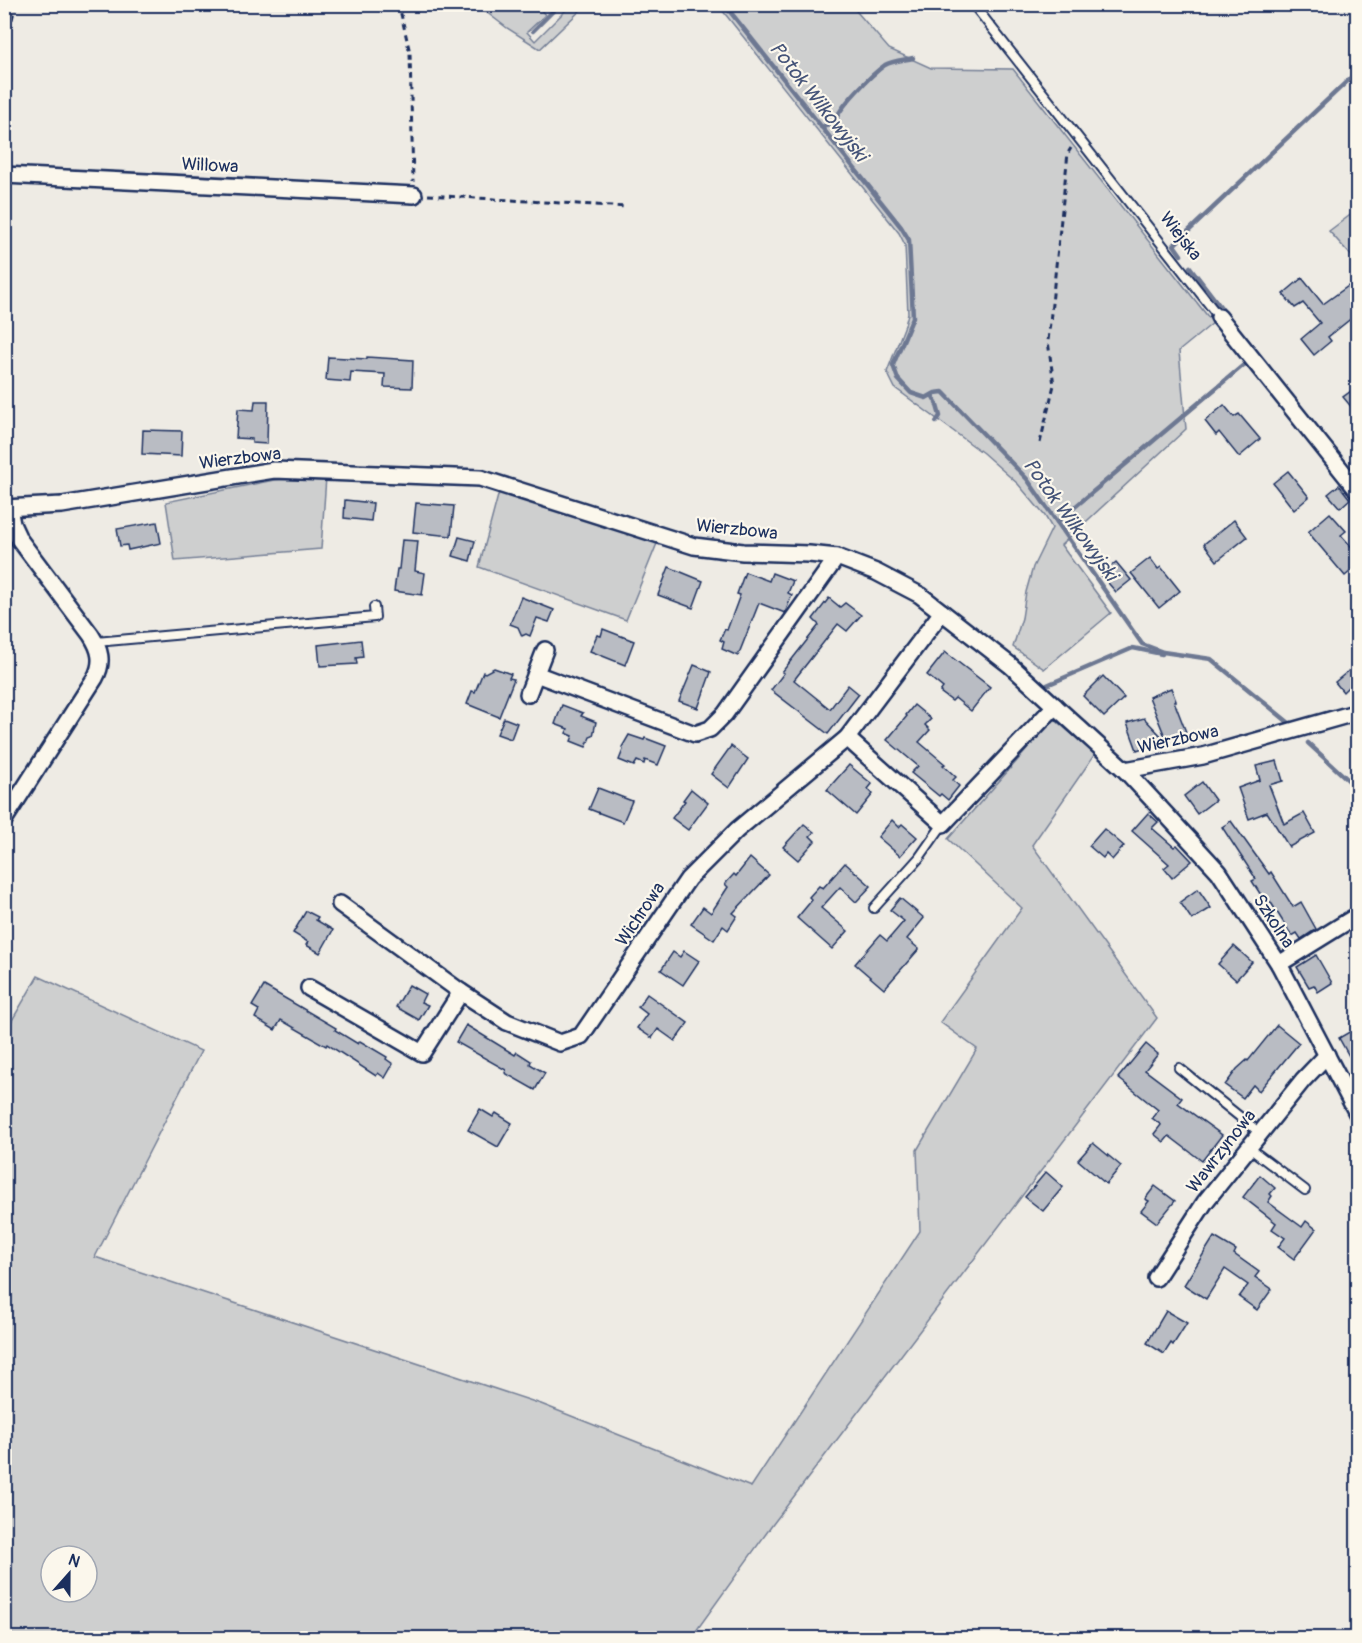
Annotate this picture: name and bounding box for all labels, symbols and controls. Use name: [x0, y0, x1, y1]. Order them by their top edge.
water label: Potok Wilkowyjski: [764, 36, 875, 169]
street label: Willowa: [181, 153, 239, 178]
street label: Wiejska: [1154, 207, 1207, 265]
street label: Wierzbowa: [198, 442, 282, 475]
water label: Potok Wilkowyjski: [1018, 453, 1125, 588]
street label: Wierzbowa: [695, 514, 779, 545]
street label: Wierzbowa: [1136, 720, 1221, 759]
street label: Wichrowa: [611, 878, 670, 951]
street label: Szkolna: [1248, 890, 1300, 953]
street label: Wawrzynowa: [1182, 1105, 1261, 1198]
north arrow: [39, 1544, 99, 1604]
text: N: [65, 1550, 83, 1572]

